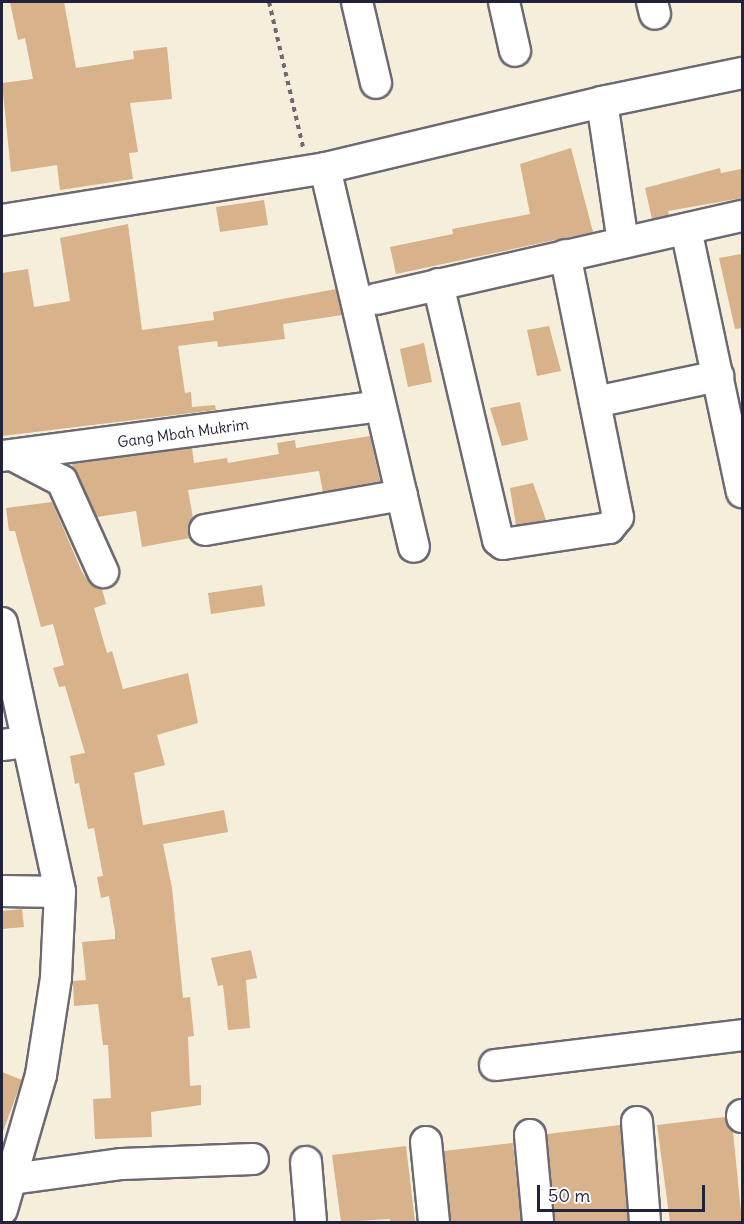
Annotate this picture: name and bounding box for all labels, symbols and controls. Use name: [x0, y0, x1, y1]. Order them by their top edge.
street label: Gang Mbah Mukrim: [116, 415, 250, 451]
scale bar: [540, 1173, 708, 1211]
text: 50 m: [548, 1184, 590, 1207]

